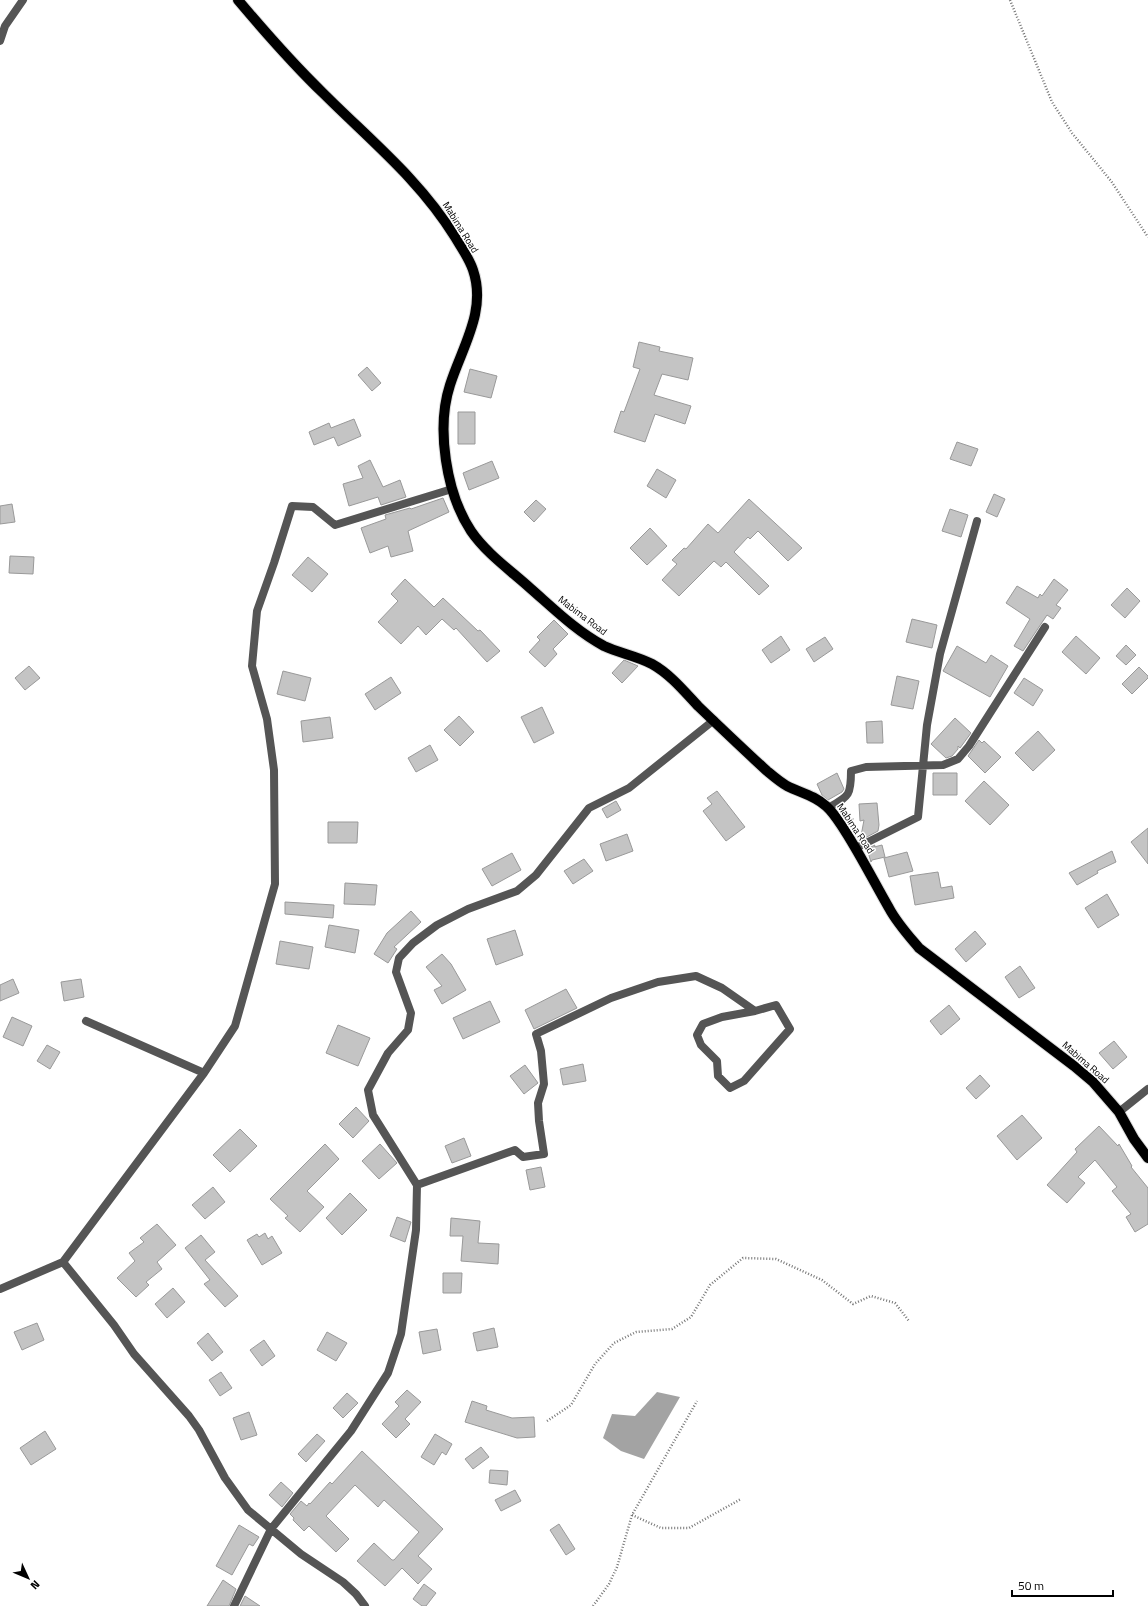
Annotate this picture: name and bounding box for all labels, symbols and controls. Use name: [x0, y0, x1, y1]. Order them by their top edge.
street label: Mabima Road: [439, 199, 482, 256]
street label: Mabima Road: [555, 592, 610, 639]
street label: Mabima Road: [833, 800, 878, 857]
street label: Mabima Road: [1059, 1038, 1113, 1087]
north arrow: [8, 1558, 48, 1598]
scale bar: [1012, 1572, 1113, 1598]
text: 50 m: [1018, 1576, 1044, 1595]
text: N: [27, 1577, 44, 1593]

